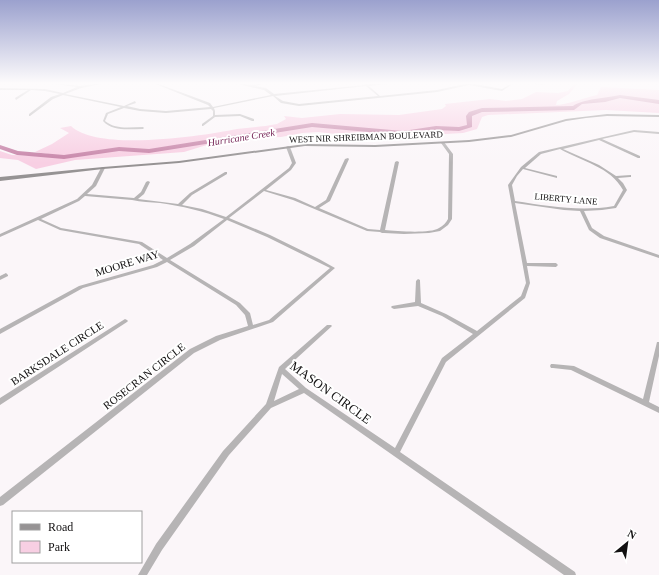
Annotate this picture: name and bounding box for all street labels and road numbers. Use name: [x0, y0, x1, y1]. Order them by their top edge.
street label: WEST NIR SHREIBMAN BOULEVARD: [289, 129, 444, 145]
street label: LIBERTY LANE: [534, 191, 598, 207]
street label: MOORE WAY: [94, 248, 161, 278]
street label: BARKSDALE CIRCLE: [8, 318, 106, 387]
street label: ROSECRAN CIRCLE: [101, 340, 188, 412]
street label: MASON CIRCLE: [287, 358, 374, 427]

